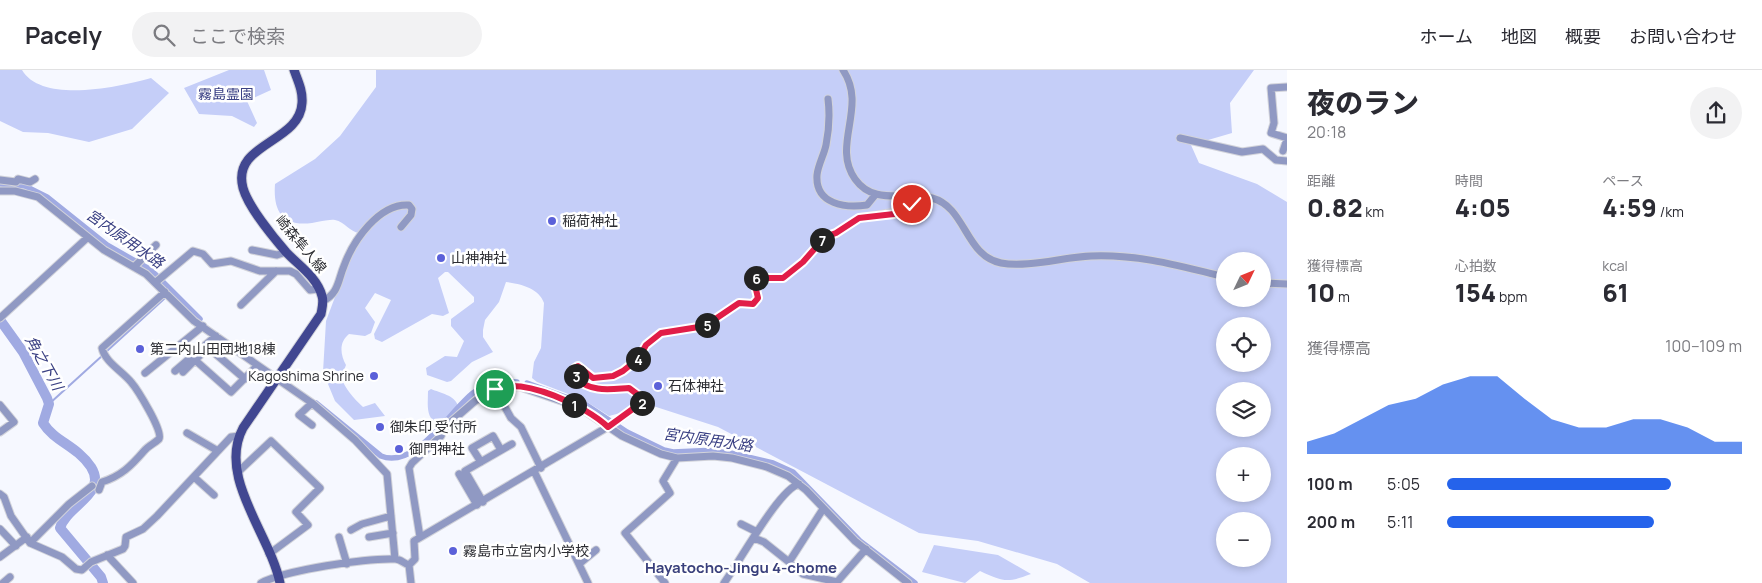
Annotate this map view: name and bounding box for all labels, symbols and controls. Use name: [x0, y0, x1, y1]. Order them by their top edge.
search box: [132, 12, 482, 57]
text: Pacely: [25, 18, 102, 51]
icon: search: [150, 21, 178, 49]
text: ここで検索: [190, 23, 285, 49]
text: ホーム: [1420, 24, 1473, 48]
text: 地図: [1501, 24, 1537, 48]
text: 概要: [1565, 24, 1601, 48]
text: お問い合わせ: [1629, 24, 1737, 48]
text: 夜のラン: [1307, 83, 1419, 121]
park label: 霧島霊園: [198, 84, 254, 103]
button: share: [1690, 87, 1742, 139]
text: 20:18: [1307, 121, 1346, 143]
text: 距離: [1307, 171, 1335, 190]
text: 時間: [1455, 171, 1483, 190]
text: ペース: [1602, 171, 1644, 190]
pin: [891, 183, 933, 225]
icon: check: [898, 190, 926, 218]
text: 0.82: [1307, 190, 1363, 225]
text: 4:05: [1455, 190, 1511, 225]
text: 4:59: [1602, 190, 1657, 225]
text: km: [1363, 202, 1384, 221]
text: /km: [1657, 202, 1684, 221]
water label: 宮内原用水路: [82, 204, 170, 274]
street label: 崎森隼人線: [272, 211, 331, 277]
place label: 稲荷神社: [562, 211, 618, 230]
marker: 稲荷神社: [546, 215, 558, 227]
pin: 7: [810, 228, 834, 252]
text: 7: [819, 231, 826, 250]
place label: 山神神社: [451, 248, 507, 267]
marker: 山神神社: [435, 252, 447, 264]
north arrow: [1216, 252, 1271, 308]
map controls: [1216, 252, 1271, 567]
text: 獲得標高: [1307, 256, 1363, 275]
text: 心拍数: [1455, 256, 1497, 275]
text: kcal: [1602, 256, 1628, 275]
pin: 6: [744, 266, 768, 290]
text: 6: [752, 269, 761, 288]
text: 10: [1307, 275, 1335, 310]
text: 154: [1455, 275, 1496, 310]
text: 61: [1602, 275, 1629, 310]
text: m: [1335, 287, 1350, 306]
text: bpm: [1496, 287, 1527, 306]
pin: 5: [694, 312, 720, 338]
text: 5: [703, 316, 712, 335]
button: locate: [1216, 317, 1271, 372]
water label: 角之下川: [21, 331, 69, 396]
text: 100–109 m: [1665, 335, 1742, 357]
text: 獲得標高: [1307, 337, 1371, 359]
place label: 第二内山田団地18棟: [150, 339, 276, 358]
marker: 第二内山田団地18棟: [134, 343, 146, 355]
pin: 4: [626, 346, 650, 372]
text: 4: [634, 350, 643, 369]
pin: 3: [564, 364, 588, 388]
place label: Kagoshima Shrine: [248, 366, 364, 385]
text: 3: [572, 367, 581, 386]
pin: [474, 368, 516, 410]
marker: Kagoshima Shrine: [368, 370, 380, 382]
icon: arrive: [481, 375, 509, 403]
place label: 石体神社: [668, 376, 724, 395]
marker: 石体神社: [652, 380, 664, 392]
button: layers: [1216, 382, 1271, 437]
pin: 2: [630, 390, 654, 416]
pin: 1: [562, 392, 586, 418]
text: 2: [638, 394, 647, 413]
text: 1: [571, 396, 578, 415]
place label: 御朱印 受付所: [390, 417, 477, 436]
marker: 御朱印 受付所: [374, 421, 386, 433]
water label: 宮内原用水路: [662, 423, 756, 456]
place label: 御門神社: [409, 439, 465, 458]
marker: 御門神社: [393, 443, 405, 455]
button: +: [1216, 447, 1271, 502]
text: 100 m: [1307, 473, 1353, 495]
text: 5:05: [1387, 473, 1420, 495]
text: 200 m: [1307, 511, 1355, 533]
text: 5:11: [1387, 511, 1414, 533]
button: −: [1216, 512, 1271, 567]
place label: 霧島市立宮内小学校: [463, 541, 589, 560]
marker: 霧島市立宮内小学校: [447, 545, 459, 557]
district label: Hayatocho-Jingu 4-chome: [645, 557, 837, 578]

